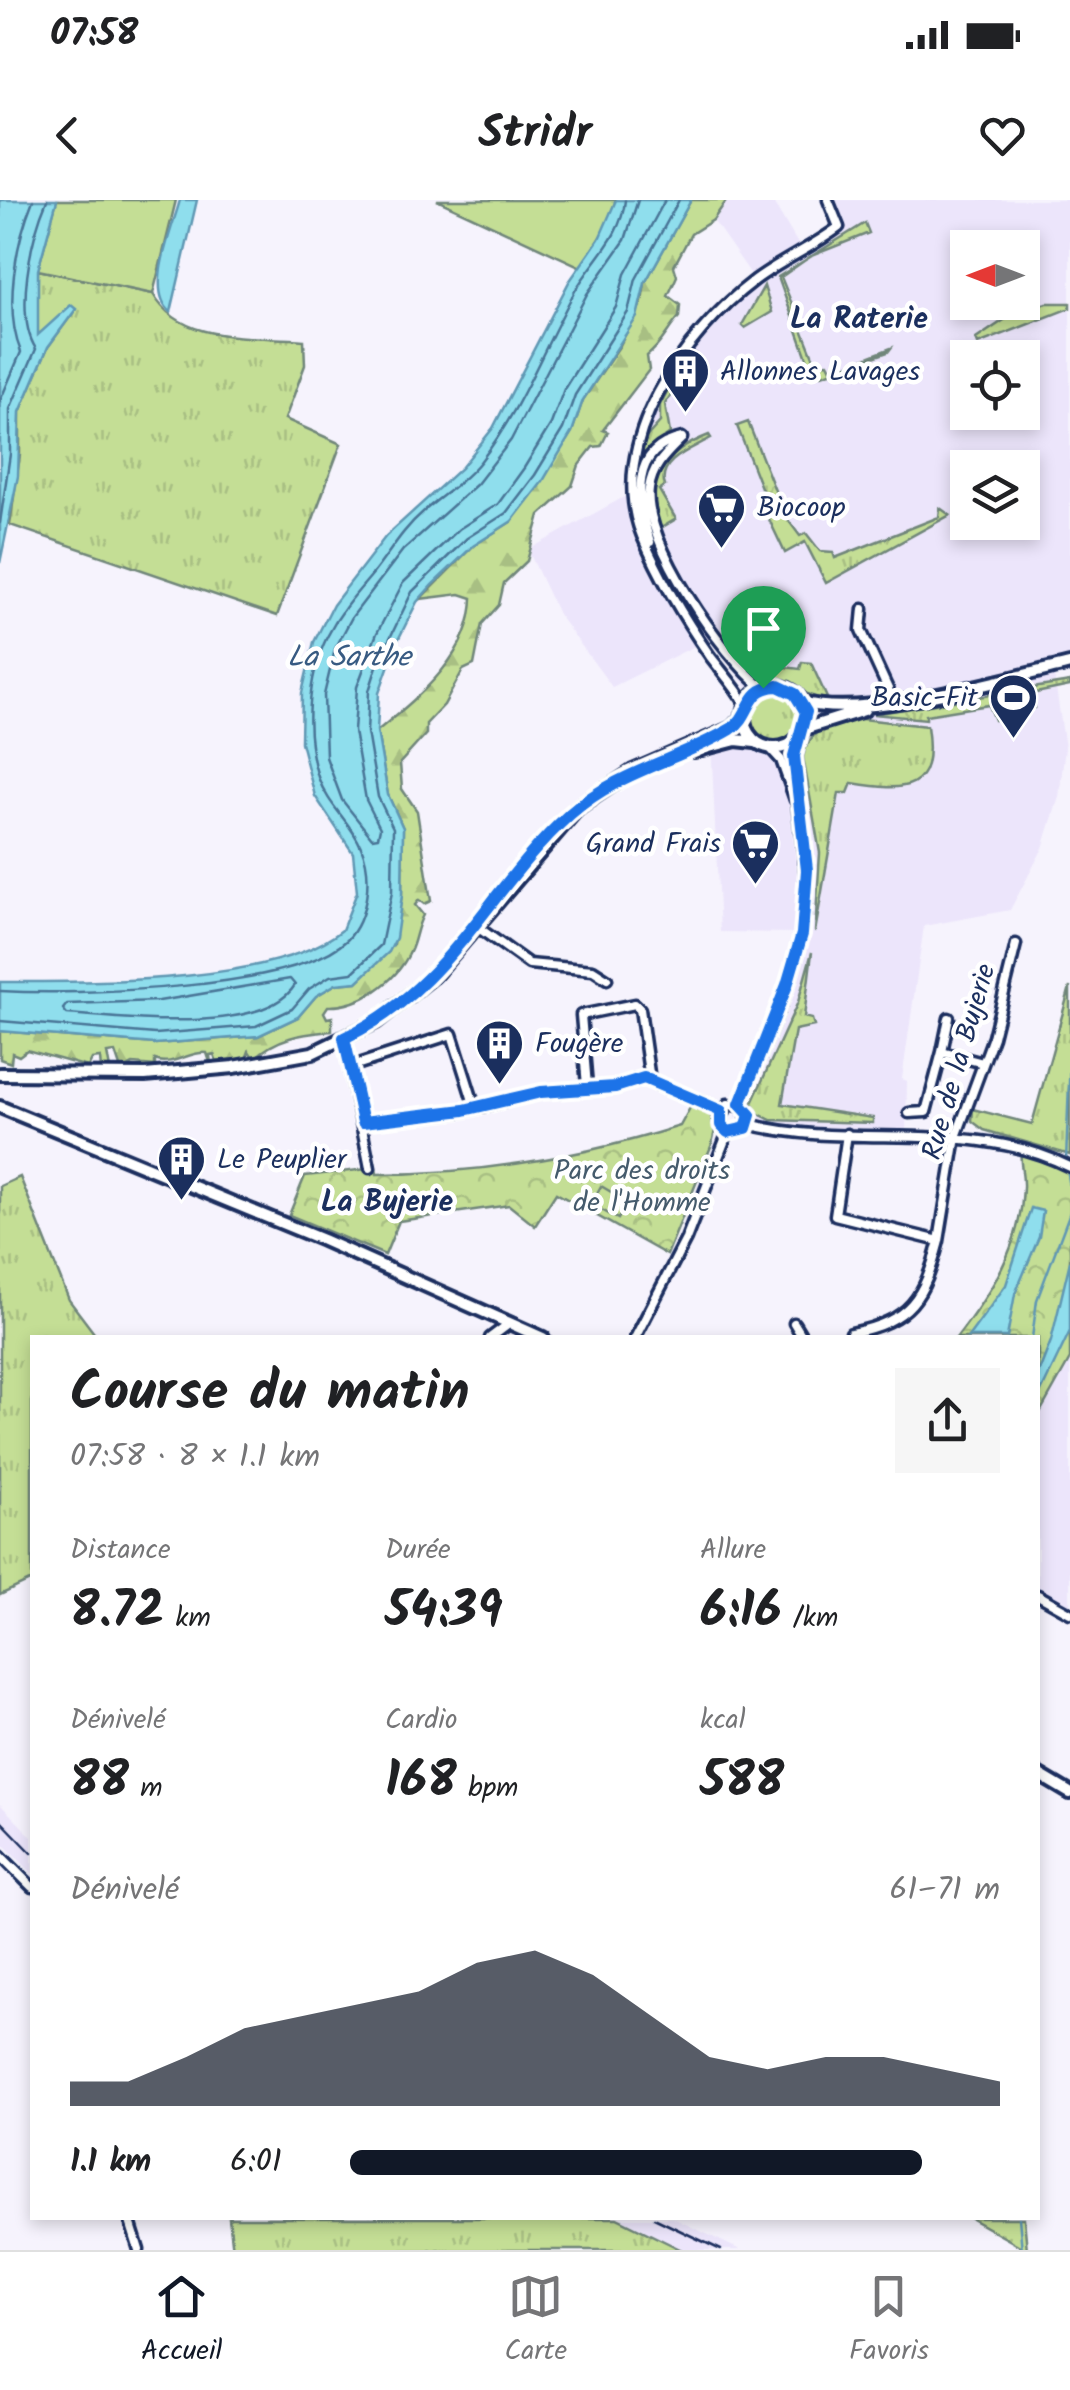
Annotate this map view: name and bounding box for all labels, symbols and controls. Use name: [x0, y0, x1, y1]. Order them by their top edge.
text: 07:58: [50, 5, 138, 65]
text: Stridr: [478, 99, 592, 171]
icon: back: [40, 108, 95, 163]
icon: heart: [975, 108, 1030, 163]
north arrow: [950, 230, 1040, 320]
map controls: [950, 230, 1040, 540]
district label: La Raterie: [790, 296, 928, 344]
button: locate: [950, 340, 1040, 430]
building icon: Allonnes Lavages: [659, 346, 711, 414]
place label: Allonnes Lavages: [720, 350, 920, 395]
button: layers: [950, 450, 1040, 540]
supermarket icon: Biocoop: [696, 482, 748, 550]
place label: Biocoop: [757, 486, 845, 531]
pin: [721, 586, 806, 689]
icon: arrive: [736, 601, 791, 656]
water label: La Sarthe: [287, 634, 413, 682]
sports icon: Basic-Fit: [987, 672, 1039, 740]
place label: Basic-Fit: [871, 676, 979, 721]
supermarket icon: Grand Frais: [730, 818, 782, 886]
place label: Grand Frais: [586, 822, 721, 867]
street label: Rue de la Bujerie: [911, 958, 1010, 1165]
building icon: Fougère: [474, 1018, 526, 1086]
place label: Fougère: [535, 1022, 624, 1067]
building icon: Le Peuplier: [156, 1134, 208, 1202]
place label: Le Peuplier: [217, 1138, 348, 1183]
park label: Parc des droits de l'Homme: [554, 1149, 730, 1226]
district label: La Bujerie: [321, 1179, 453, 1227]
text: Course du matin: [70, 1351, 470, 1438]
button: share: [895, 1368, 1000, 1473]
text: 07:58 · 8 × 1.1 km: [70, 1432, 320, 1483]
text: Distance: [70, 1528, 171, 1573]
text: Durée: [385, 1528, 451, 1573]
text: Allure: [700, 1528, 766, 1573]
text: 8.72: [70, 1573, 164, 1653]
text: 54:39: [385, 1573, 503, 1653]
text: 6:16: [700, 1573, 782, 1653]
text: km: [164, 1596, 211, 1641]
text: /km: [782, 1596, 838, 1641]
text: Dénivelé: [70, 1698, 165, 1743]
text: Cardio: [385, 1698, 458, 1743]
text: kcal: [700, 1698, 746, 1743]
text: 88: [70, 1743, 129, 1823]
text: 168: [385, 1743, 457, 1823]
text: 588: [700, 1743, 784, 1823]
text: m: [129, 1766, 163, 1811]
text: bpm: [457, 1766, 518, 1811]
text: Dénivelé: [70, 1865, 179, 1916]
text: 61–71 m: [890, 1865, 1000, 1916]
text: 1.1 km: [70, 2137, 151, 2188]
text: 6:01: [230, 2137, 282, 2188]
tab: Accueil: [141, 2269, 222, 2374]
tab: Carte: [504, 2269, 567, 2374]
tab: Favoris: [849, 2269, 929, 2374]

